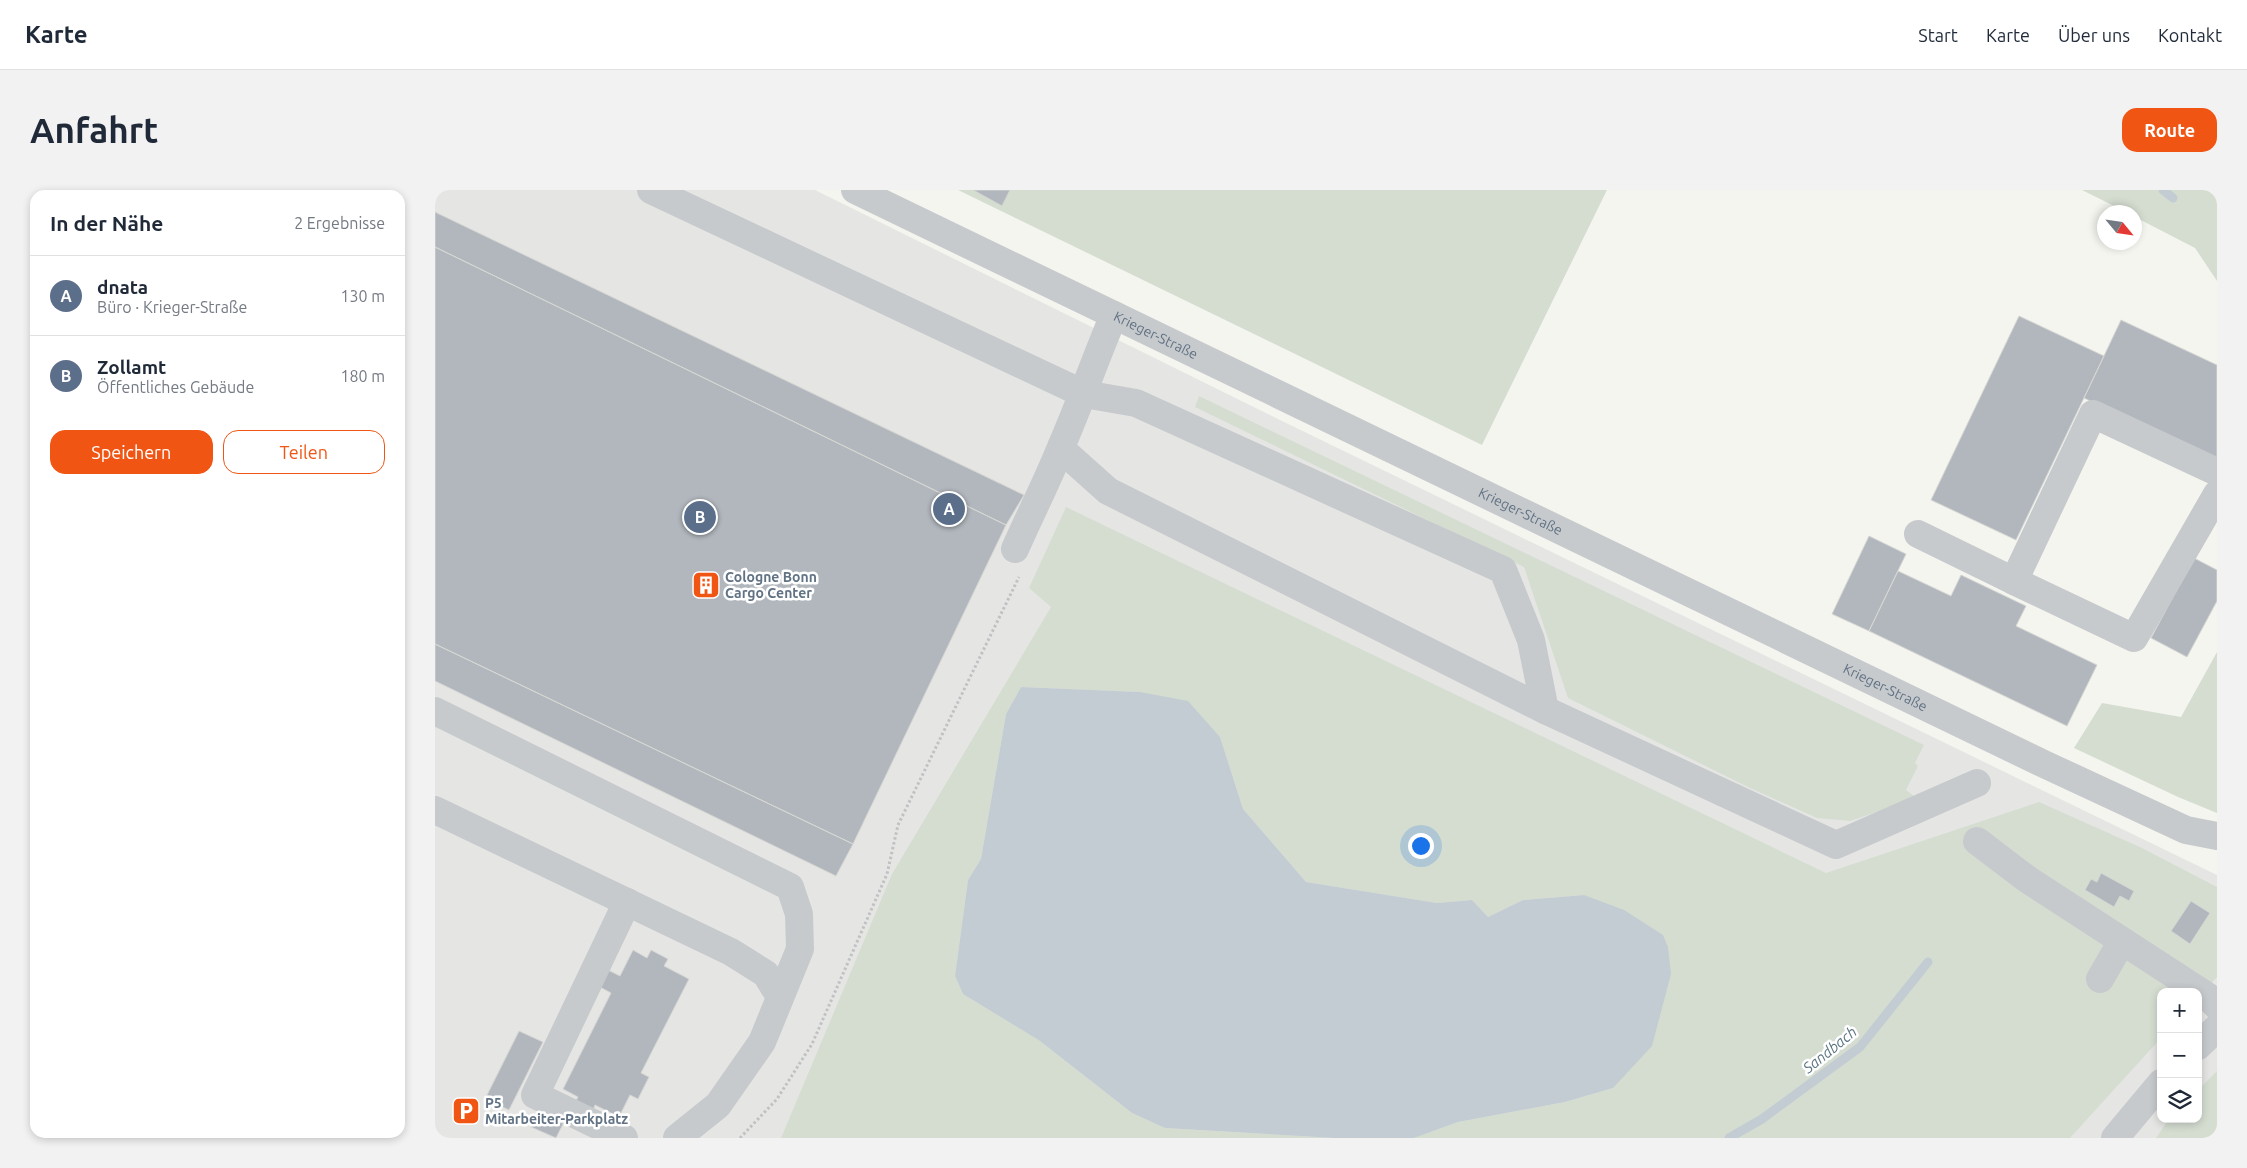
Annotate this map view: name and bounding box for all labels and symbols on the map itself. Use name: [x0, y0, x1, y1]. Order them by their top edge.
north arrow: [2097, 205, 2142, 250]
street label: Krieger-Straße: [1111, 308, 1200, 362]
street label: Krieger-Straße: [1476, 484, 1565, 538]
pin: A: [933, 490, 965, 528]
pin: B: [684, 498, 716, 536]
place label: Cologne Bonn Cargo Center: [725, 569, 817, 601]
building icon: Cologne Bonn Cargo Center: [691, 570, 721, 600]
street label: Krieger-Straße: [1841, 660, 1930, 714]
your location: [1408, 833, 1434, 859]
water label: Sandbach: [1799, 1023, 1860, 1077]
place label: P5 Mitarbeiter-Parkplatz: [485, 1095, 628, 1127]
parking icon: P5 Mitarbeiter-Parkplatz: [451, 1096, 481, 1126]

